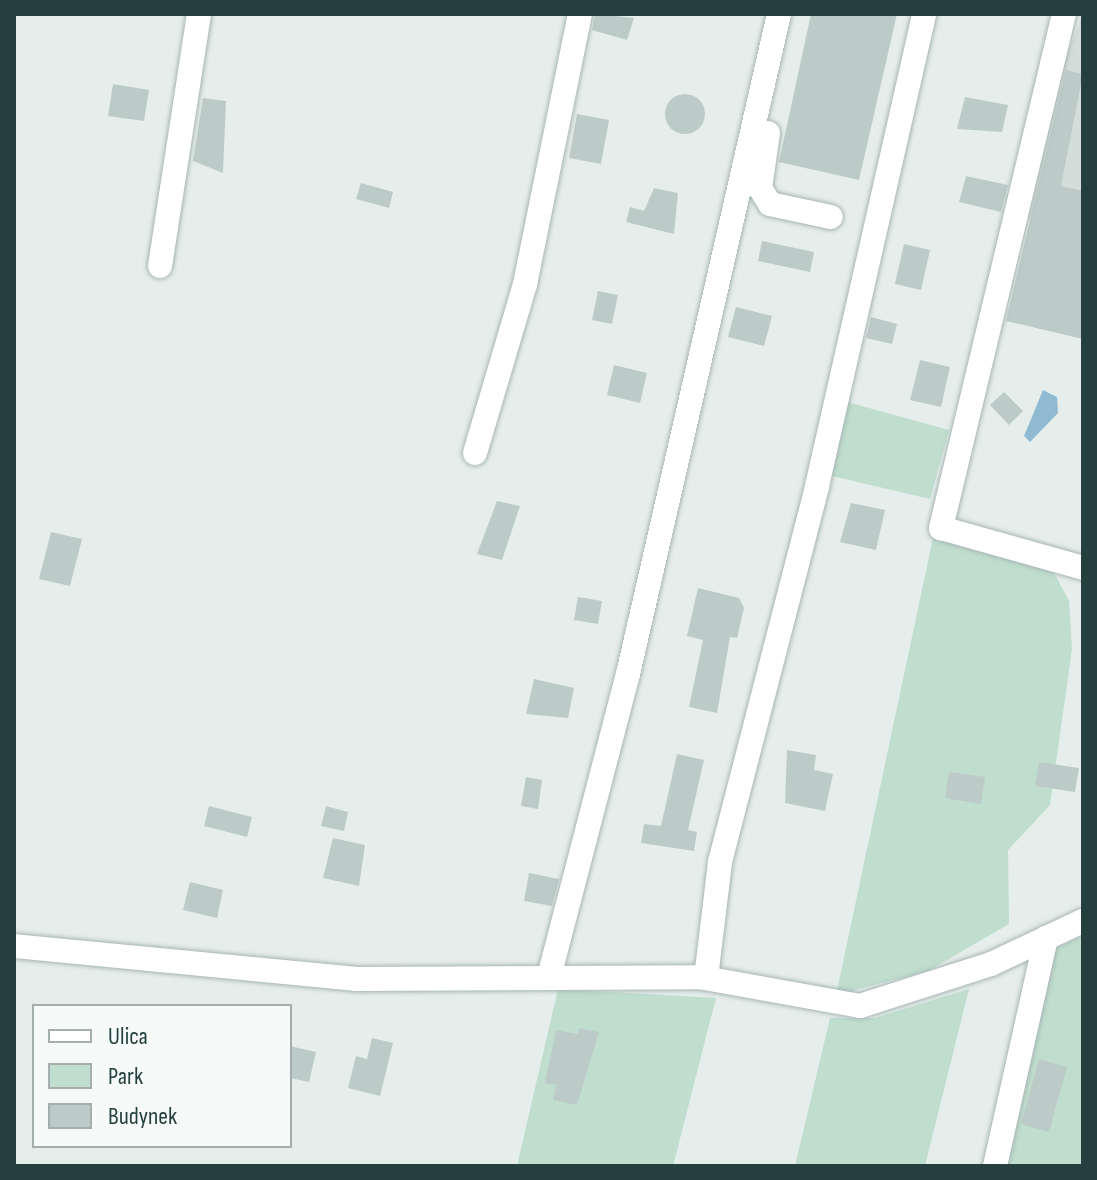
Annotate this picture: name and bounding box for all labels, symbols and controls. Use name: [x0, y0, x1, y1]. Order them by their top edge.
legend: [32, 1004, 292, 1148]
text: Ulica: [108, 1022, 148, 1051]
text: Park: [108, 1062, 143, 1091]
text: Budynek: [108, 1102, 177, 1131]

